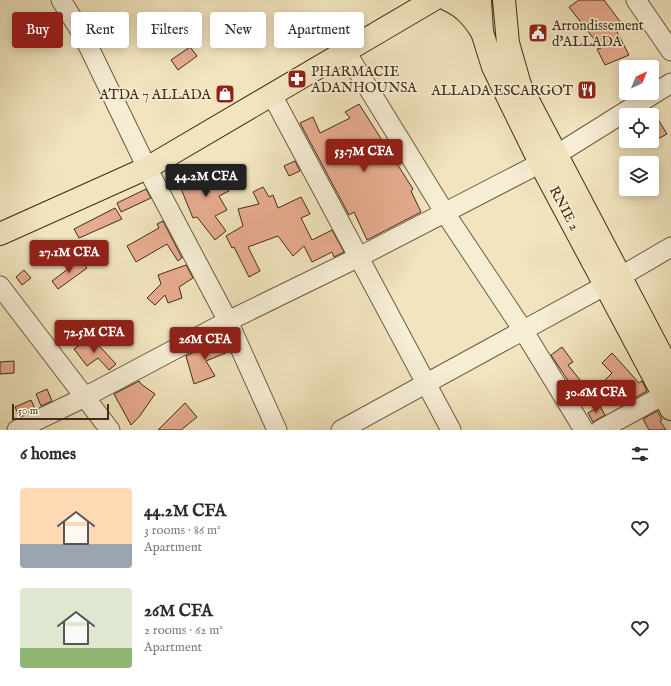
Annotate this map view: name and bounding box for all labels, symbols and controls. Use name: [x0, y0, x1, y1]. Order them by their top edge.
chip: Buy: [12, 12, 63, 48]
chip: Rent: [71, 12, 129, 48]
chip: Filters: [137, 12, 202, 48]
chip: New: [210, 12, 266, 48]
chip: Apartment: [274, 12, 364, 48]
place label: Arrondissement d'ALLADA: [551, 17, 644, 51]
public building icon: Arrondissement d'ALLADA: [527, 22, 549, 44]
north arrow: [619, 60, 659, 100]
map controls: [619, 60, 659, 196]
place label: PHARMACIE ADANHOUNSA: [310, 63, 417, 97]
pharmacy icon: PHARMACIE ADANHOUNSA: [286, 68, 308, 90]
restaurant icon: ALLADA ESCARGOT: [576, 79, 598, 101]
place label: ALLADA ESCARGOT: [430, 82, 574, 100]
shop icon: ATDA 7 ALLADA: [214, 83, 236, 105]
place label: ATDA 7 ALLADA: [98, 86, 212, 104]
button: locate: [619, 108, 659, 148]
pin: 53.7M CFA: [318, 139, 410, 173]
text: 53.7M CFA: [335, 143, 393, 160]
button: layers: [619, 156, 659, 196]
pin: 44.2M CFA: [160, 164, 252, 198]
text: 44.2M CFA: [175, 168, 237, 185]
street label: RNIE 2: [545, 183, 584, 234]
pin: 27.1M CFA: [23, 240, 115, 274]
text: 27.1M CFA: [39, 244, 99, 261]
pin: 72.5M CFA: [48, 320, 140, 354]
text: 72.5M CFA: [64, 324, 124, 341]
pin: 26M CFA: [168, 327, 242, 361]
text: 26M CFA: [179, 331, 231, 348]
pin: 30.6M CFA: [550, 380, 642, 414]
text: 30.6M CFA: [566, 384, 626, 401]
scale bar: [12, 402, 109, 421]
text: 50 m: [18, 404, 38, 418]
icon: filters: [629, 443, 651, 465]
text: 6 homes: [20, 444, 76, 465]
text: 44.2M CFA: [144, 501, 226, 522]
icon: home: [52, 504, 100, 552]
icon: heart: [629, 517, 651, 539]
text: 3 rooms · 86 m²: [144, 522, 221, 539]
text: Apartment: [144, 539, 202, 556]
text: 26M CFA: [144, 601, 213, 622]
icon: home: [52, 604, 100, 652]
icon: heart: [629, 617, 651, 639]
text: 2 rooms · 62 m²: [144, 622, 223, 639]
text: Apartment: [144, 639, 202, 656]

